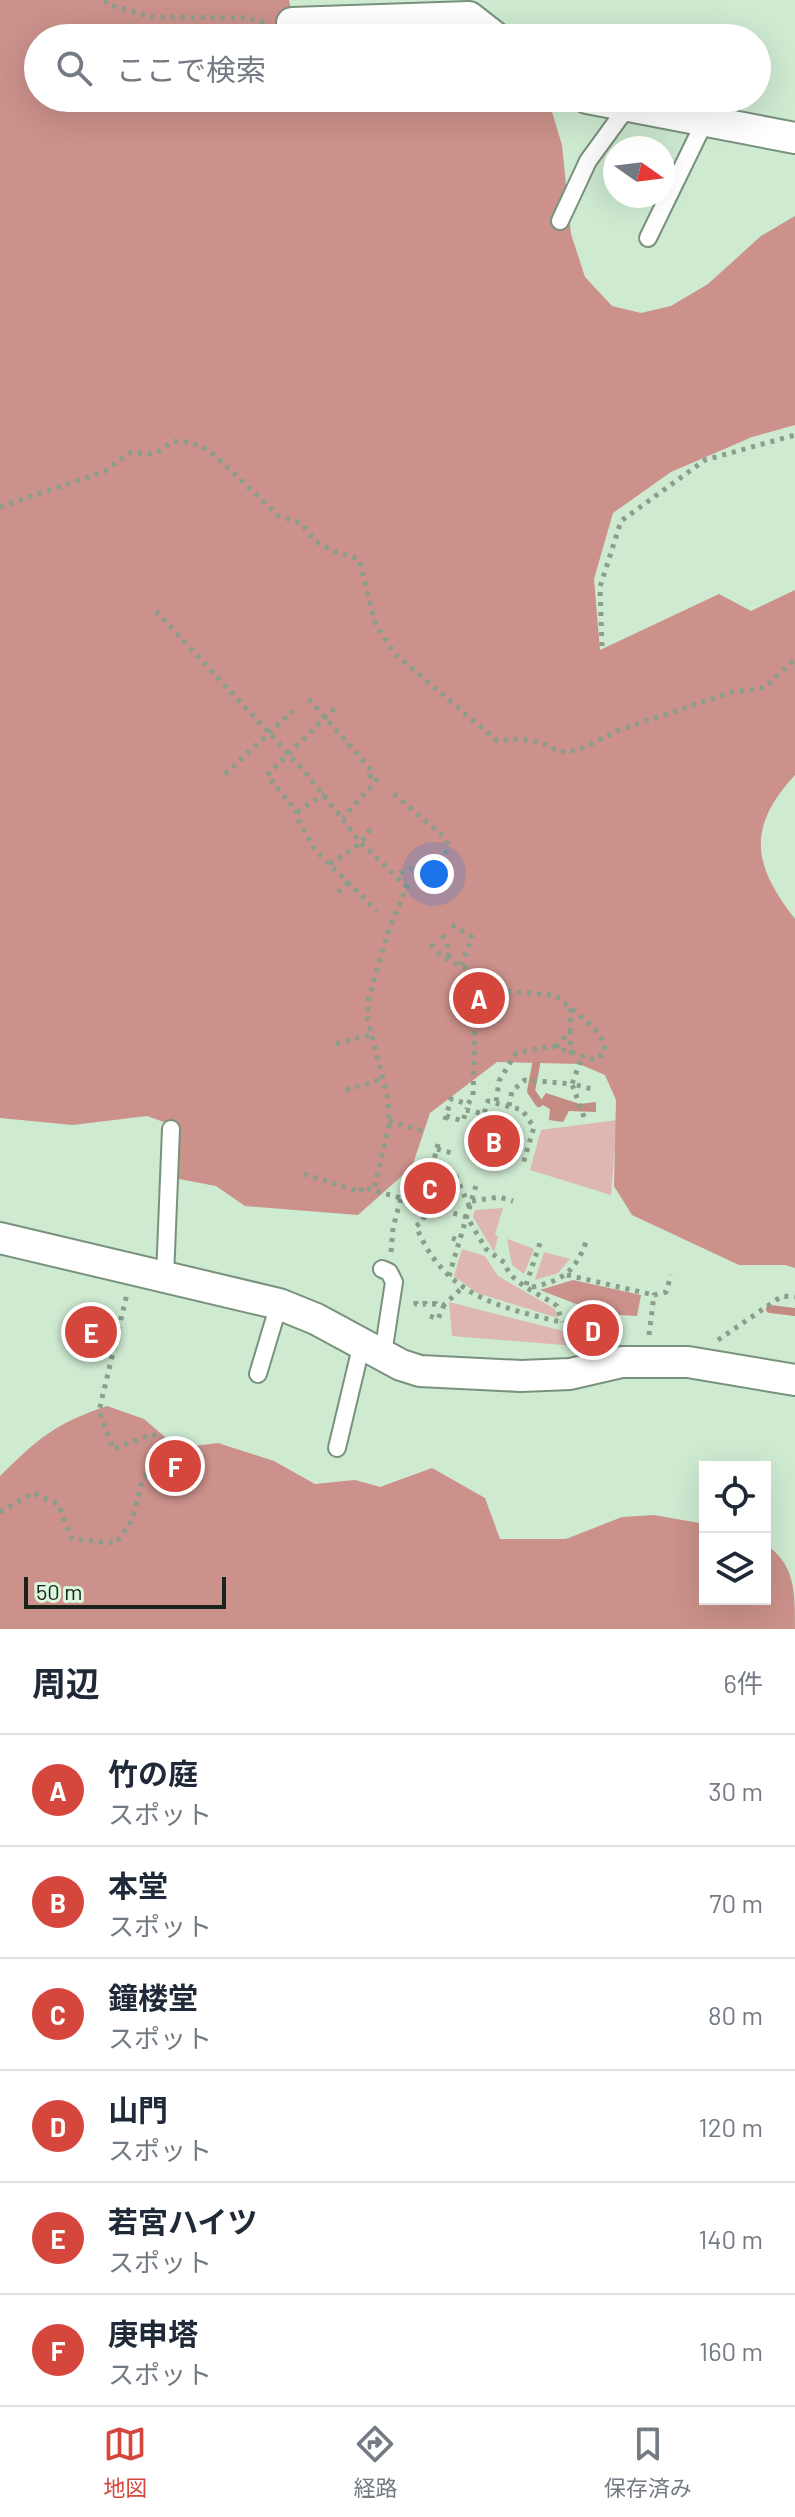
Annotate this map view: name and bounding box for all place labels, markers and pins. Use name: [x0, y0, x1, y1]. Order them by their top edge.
pin: A: [453, 968, 505, 1028]
pin: B: [468, 1111, 520, 1171]
pin: C: [404, 1158, 456, 1218]
pin: D: [567, 1300, 619, 1360]
pin: E: [65, 1302, 117, 1362]
pin: F: [149, 1436, 201, 1496]

